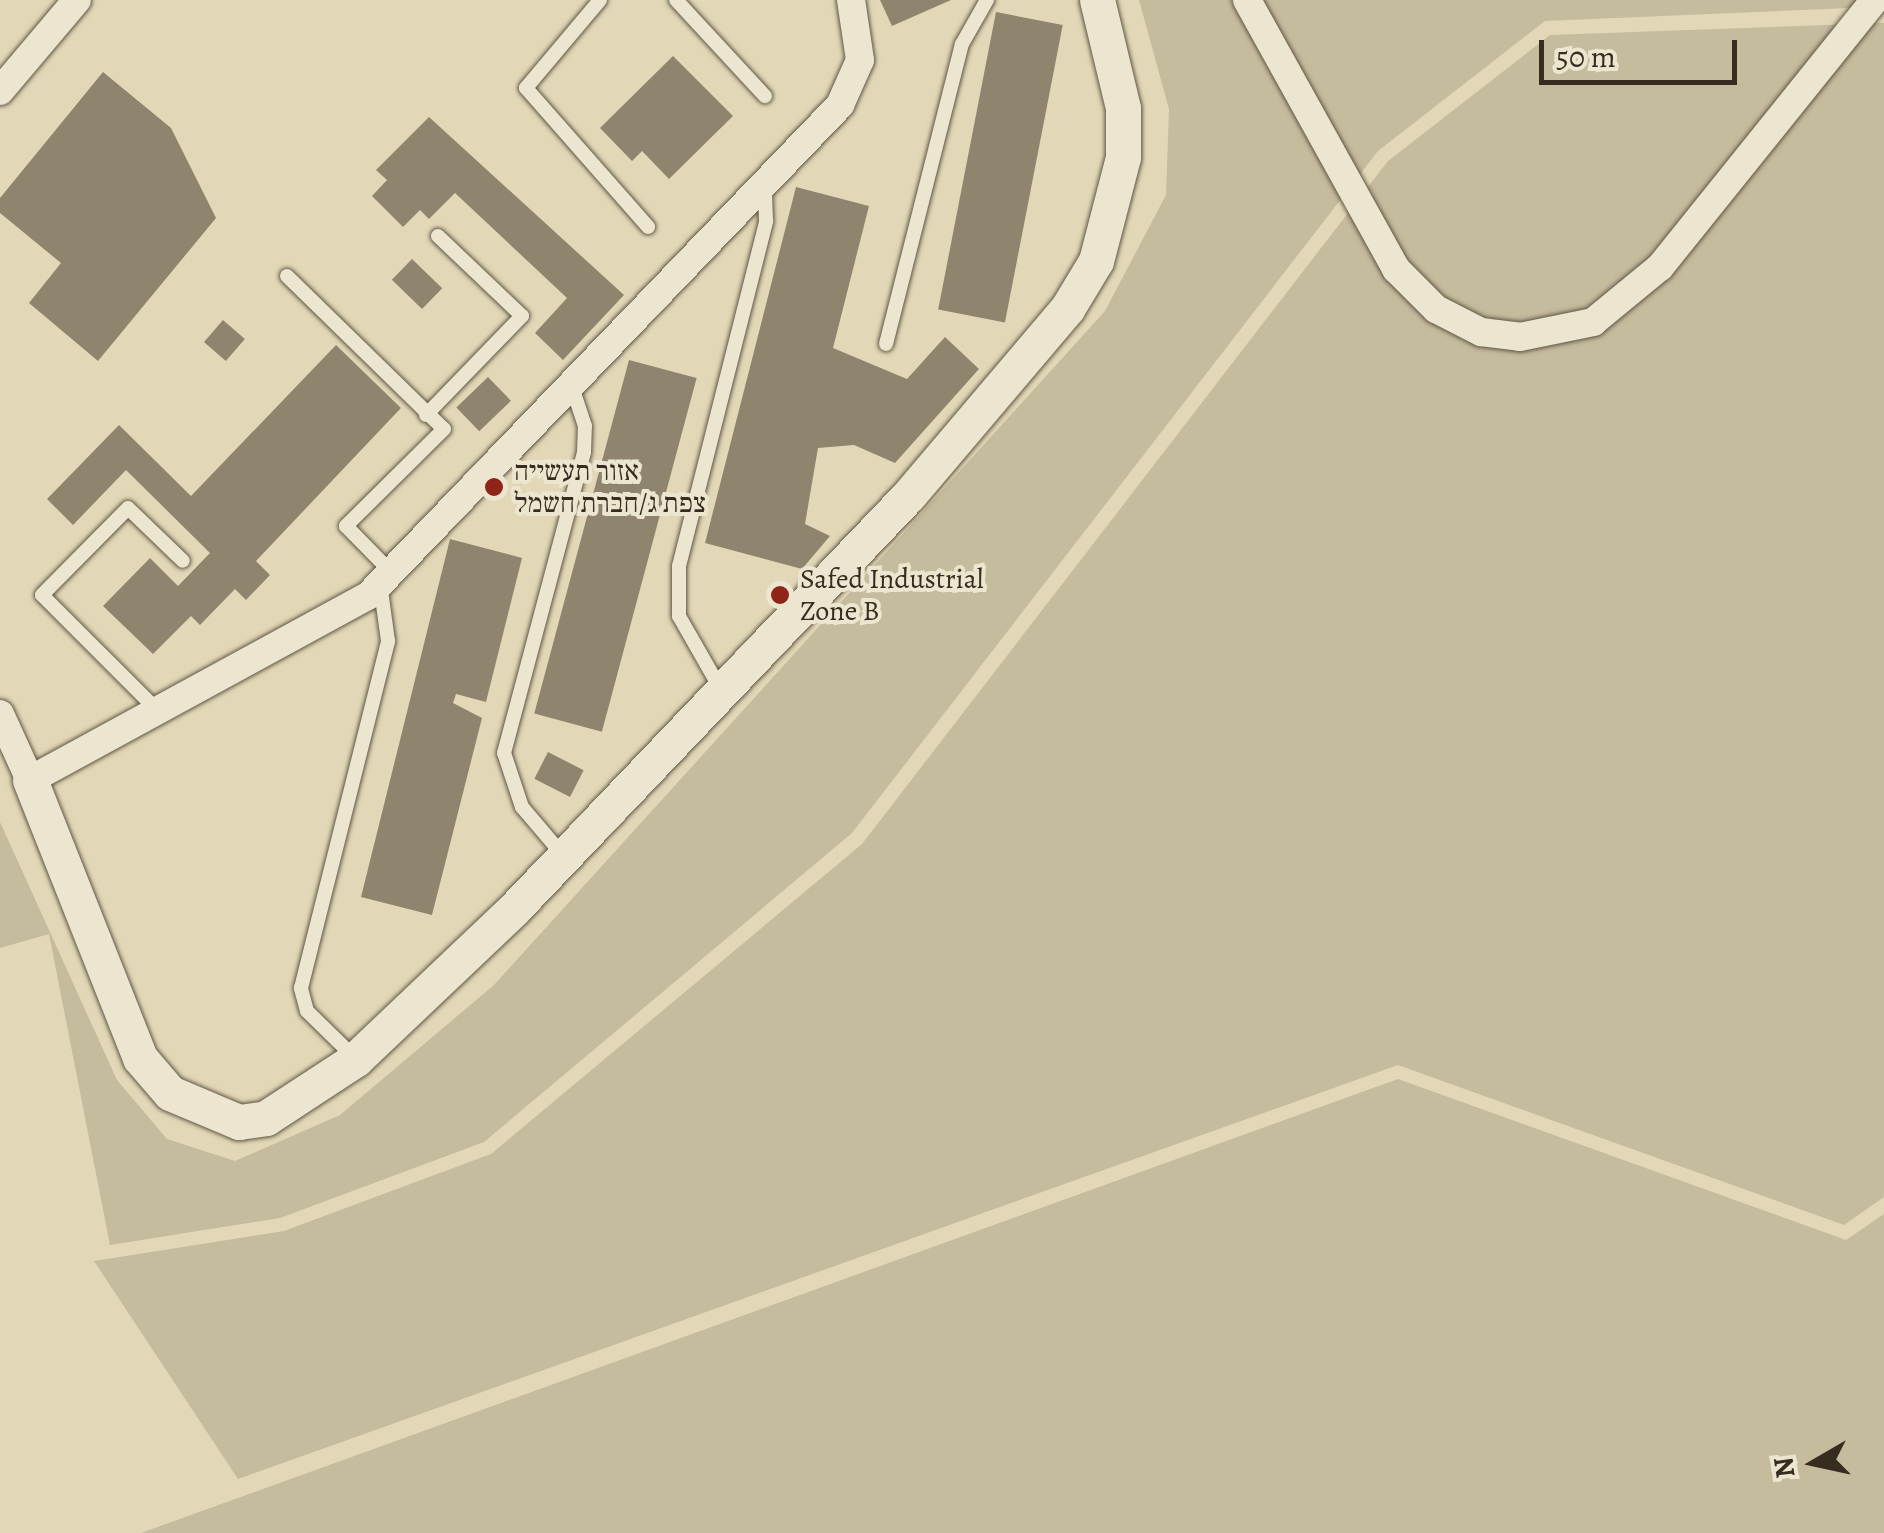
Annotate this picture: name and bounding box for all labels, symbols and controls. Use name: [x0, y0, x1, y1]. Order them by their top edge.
scale bar: [1544, 20, 1742, 82]
text: 50 m: [1556, 37, 1616, 77]
place label: אזור תעשייה צפת ג/חברת חשמל: [514, 454, 706, 520]
marker: אזור תעשייה צפת ג/חברת חשמל: [483, 476, 505, 498]
place label: Safed Industrial Zone B: [800, 562, 984, 628]
marker: Safed Industrial Zone B: [769, 584, 791, 606]
north arrow: [1764, 1413, 1864, 1513]
text: N: [1764, 1455, 1805, 1481]

